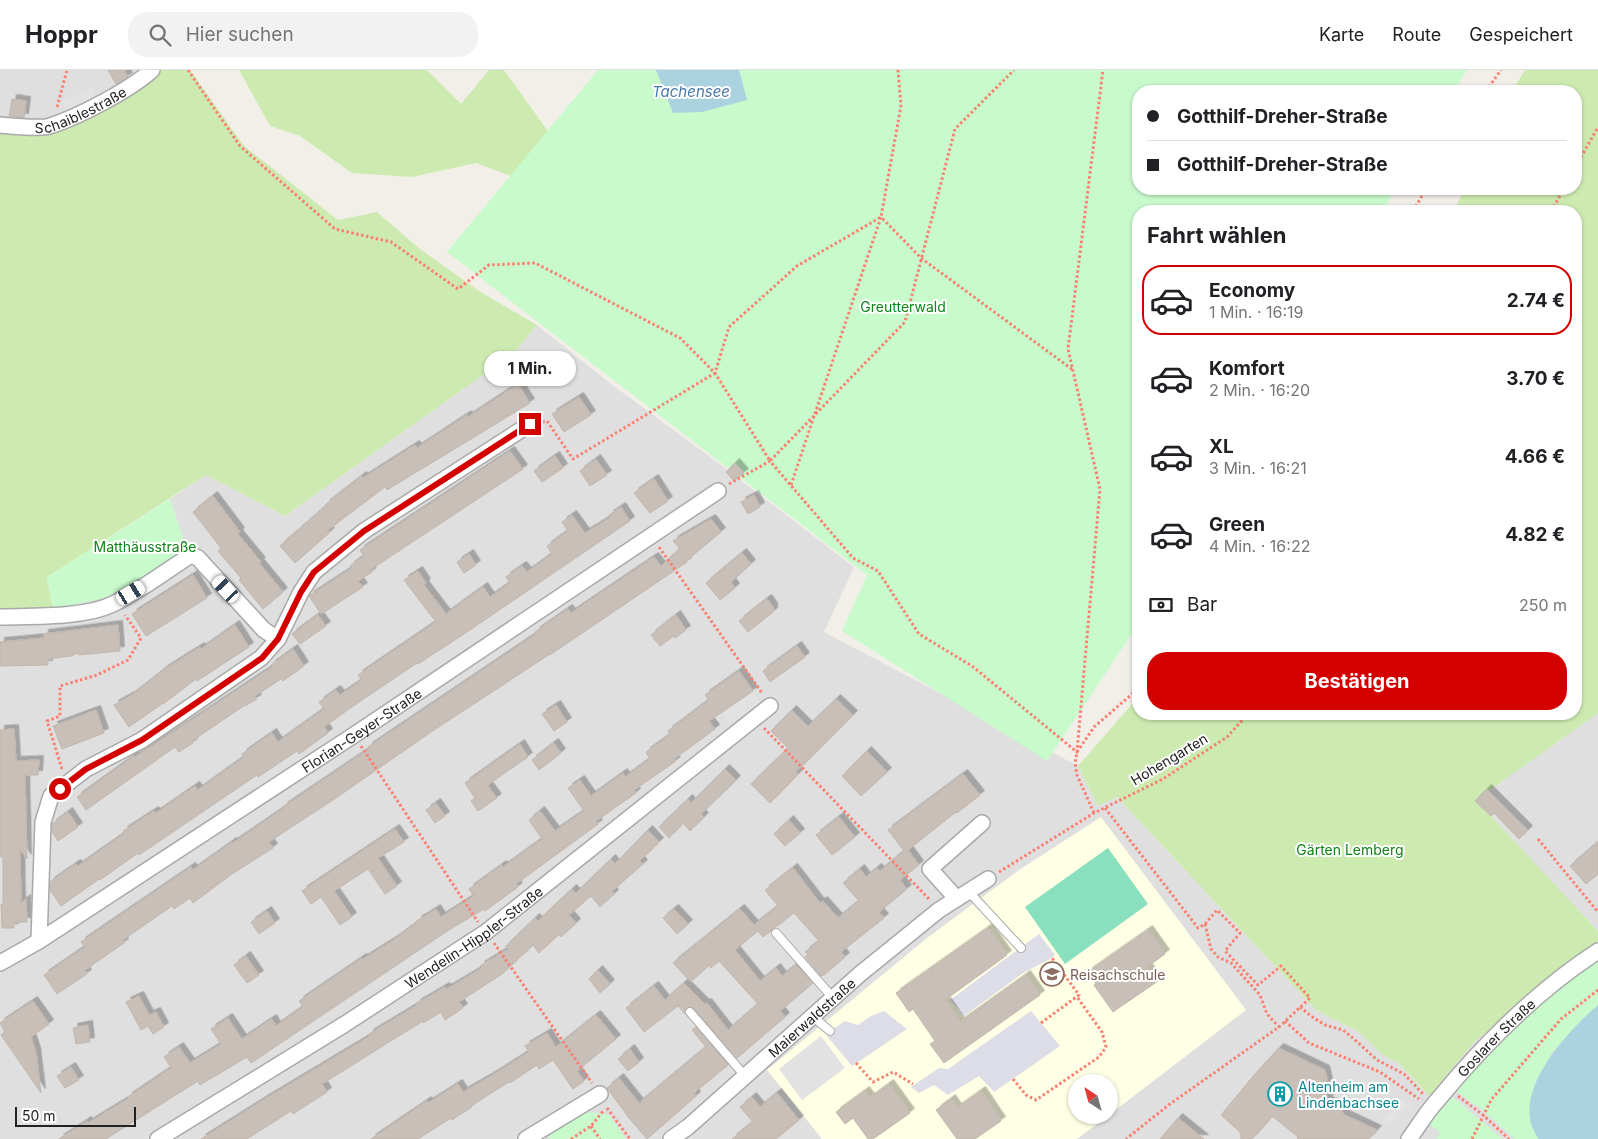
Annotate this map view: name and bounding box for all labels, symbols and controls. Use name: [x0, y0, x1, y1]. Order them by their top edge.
search box: [128, 12, 478, 57]
text: Hoppr: [25, 20, 98, 49]
icon: search: [146, 21, 174, 49]
text: Hier suchen: [186, 23, 294, 46]
text: Karte: [1319, 24, 1364, 45]
text: Route: [1392, 24, 1441, 45]
text: Gespeichert: [1469, 24, 1573, 45]
street label: Schaiblestraße: [34, 82, 129, 136]
water label: Tachensee: [652, 82, 730, 101]
text: Gotthilf-Dreher-Straße: [1177, 105, 1388, 128]
text: Gotthilf-Dreher-Straße: [1177, 153, 1388, 176]
text: Fahrt wählen: [1147, 222, 1287, 248]
icon: car: [1149, 278, 1194, 323]
text: Economy: [1209, 279, 1295, 302]
text: 2.74 €: [1507, 289, 1565, 312]
park label: Greutterwald: [860, 298, 946, 315]
text: 1 Min. · 16:19: [1209, 302, 1303, 322]
callout: 1 Min.: [484, 352, 576, 386]
icon: car: [1149, 356, 1194, 401]
text: Komfort: [1209, 357, 1285, 380]
text: 1 Min.: [507, 358, 553, 378]
text: 3.70 €: [1506, 367, 1565, 390]
text: 2 Min. · 16:20: [1209, 380, 1310, 400]
route end: [519, 413, 541, 435]
icon: car: [1149, 434, 1194, 479]
text: XL: [1209, 435, 1234, 458]
text: 4.66 €: [1505, 445, 1565, 468]
text: 3 Min. · 16:21: [1209, 458, 1307, 478]
icon: car: [1149, 512, 1194, 557]
text: Green: [1209, 513, 1265, 536]
text: 4.82 €: [1505, 523, 1565, 546]
text: 4 Min. · 16:22: [1209, 536, 1310, 556]
park label: Matthäusstraße: [93, 538, 197, 555]
car: [210, 573, 241, 605]
car: [114, 579, 147, 607]
icon: cash: [1147, 591, 1175, 619]
text: Bar: [1187, 593, 1217, 616]
text: 250 m: [1519, 595, 1567, 615]
button: Bestätigen: [1147, 652, 1567, 710]
street label: Florian-Geyer-Straße: [298, 684, 424, 776]
street label: Hohengarten: [1128, 729, 1210, 789]
route start: [49, 778, 71, 800]
park label: Gärten Lemberg: [1296, 841, 1404, 858]
street label: Wendelin-Hippler-Straße: [401, 882, 546, 991]
school or university icon: Reisachschule: [1039, 961, 1065, 987]
place label: Reisachschule: [1070, 966, 1165, 983]
street label: Maierwaldstraße: [764, 974, 858, 1060]
street label: Goslarer Straße: [1453, 995, 1538, 1080]
north arrow: [1068, 1074, 1118, 1124]
map controls: [1068, 1074, 1118, 1124]
place label: Altenheim am Lindenbachsee: [1298, 1078, 1399, 1111]
building icon: Altenheim am Lindenbachsee: [1267, 1081, 1293, 1107]
scale bar: [15, 1104, 136, 1127]
text: 50 m: [22, 1107, 56, 1124]

